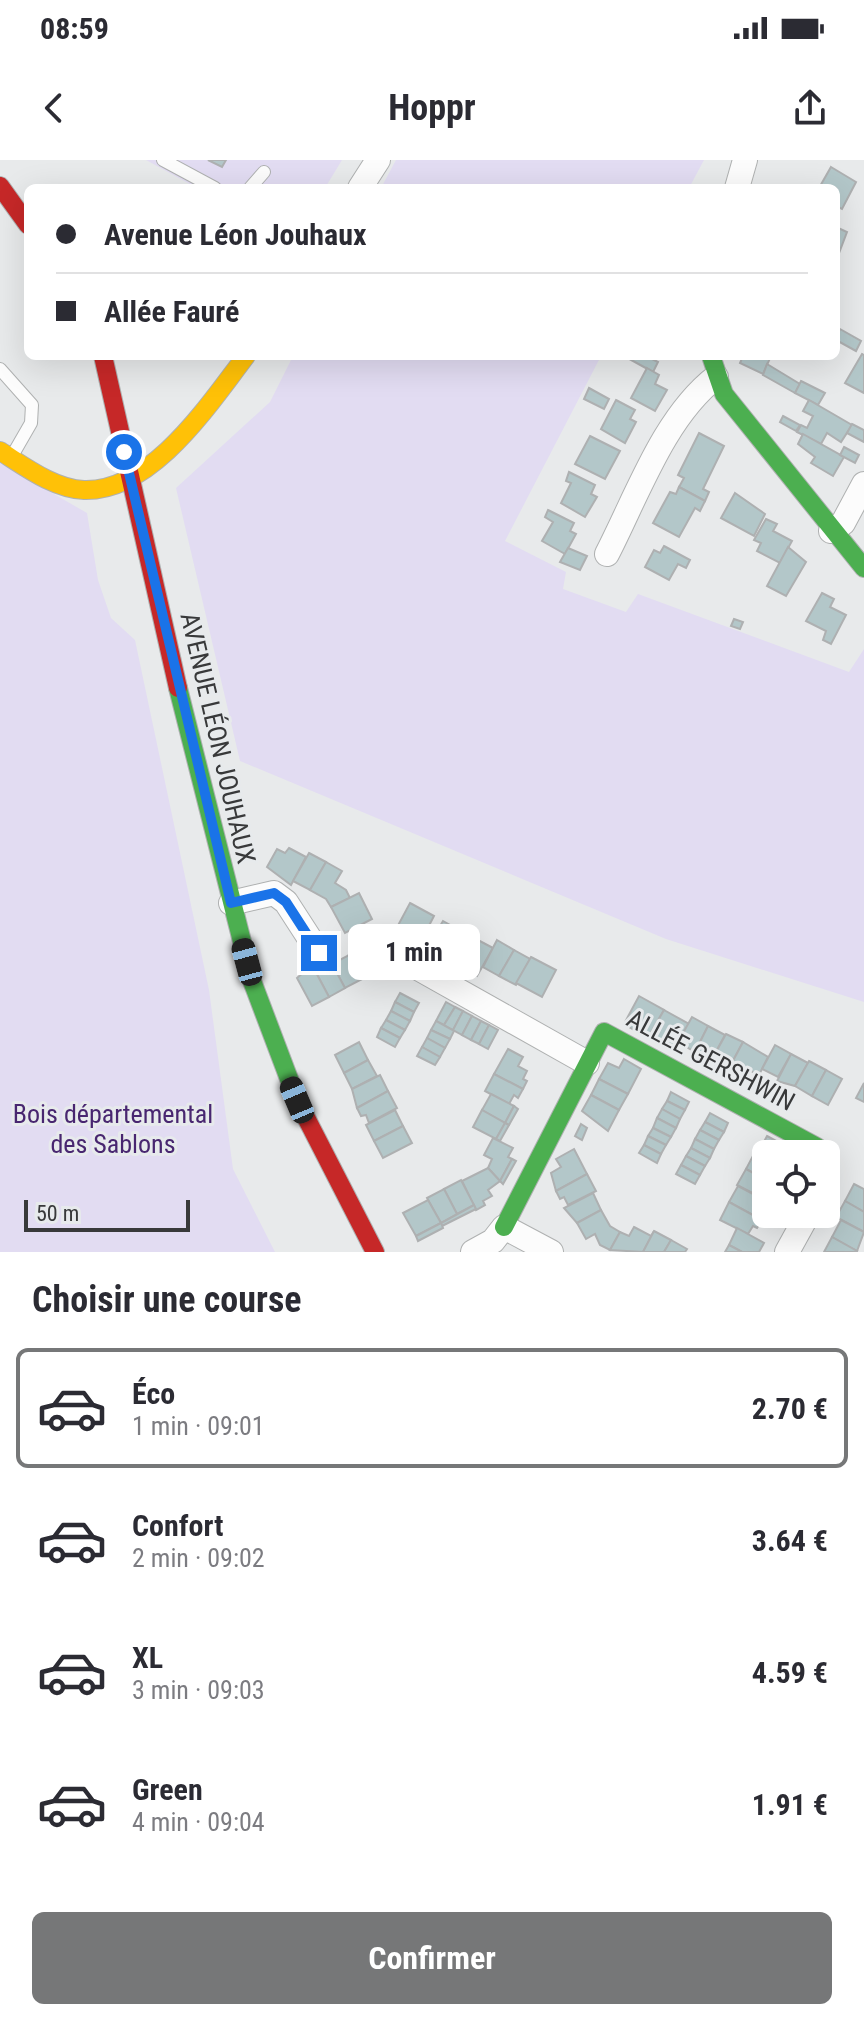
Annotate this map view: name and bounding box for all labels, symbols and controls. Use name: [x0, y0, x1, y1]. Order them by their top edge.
text: 08:59: [40, 11, 109, 46]
icon: back: [32, 86, 76, 130]
icon: share: [788, 86, 832, 130]
text: Hoppr: [388, 87, 476, 129]
text: Avenue Léon Jouhaux: [104, 217, 367, 252]
text: Allée Fauré: [104, 294, 239, 329]
route start: [106, 434, 142, 470]
street label: AVENUE LÉON JOUHAUX: [174, 609, 262, 867]
callout: 1 min: [347, 925, 479, 981]
route end: [301, 935, 337, 971]
car: [229, 936, 265, 988]
text: 1 min: [385, 937, 443, 967]
street label: ALLÉE GERSHWIN: [622, 1003, 800, 1117]
car: [277, 1073, 317, 1127]
park label: Bois départemental des Sablons: [13, 1099, 213, 1159]
map controls: [752, 1140, 840, 1228]
button: locate: [752, 1140, 840, 1228]
scale bar: [24, 1196, 190, 1232]
text: 50 m: [36, 1201, 79, 1226]
text: Choisir une course: [32, 1279, 301, 1321]
icon: car: [36, 1372, 108, 1444]
text: Éco: [132, 1376, 175, 1411]
text: 2.70 €: [752, 1391, 828, 1426]
text: 1 min · 09:01: [132, 1411, 265, 1441]
icon: car: [36, 1504, 108, 1576]
text: Confort: [132, 1508, 223, 1543]
text: 3.64 €: [752, 1523, 828, 1558]
text: 2 min · 09:02: [132, 1543, 265, 1573]
icon: car: [36, 1636, 108, 1708]
text: XL: [132, 1640, 163, 1675]
text: 4.59 €: [752, 1655, 828, 1690]
text: 3 min · 09:03: [132, 1675, 265, 1705]
icon: car: [36, 1768, 108, 1840]
text: Green: [132, 1772, 203, 1807]
text: 1.91 €: [752, 1787, 828, 1822]
text: 4 min · 09:04: [132, 1807, 265, 1837]
button: Confirmer: [32, 1912, 832, 2004]

